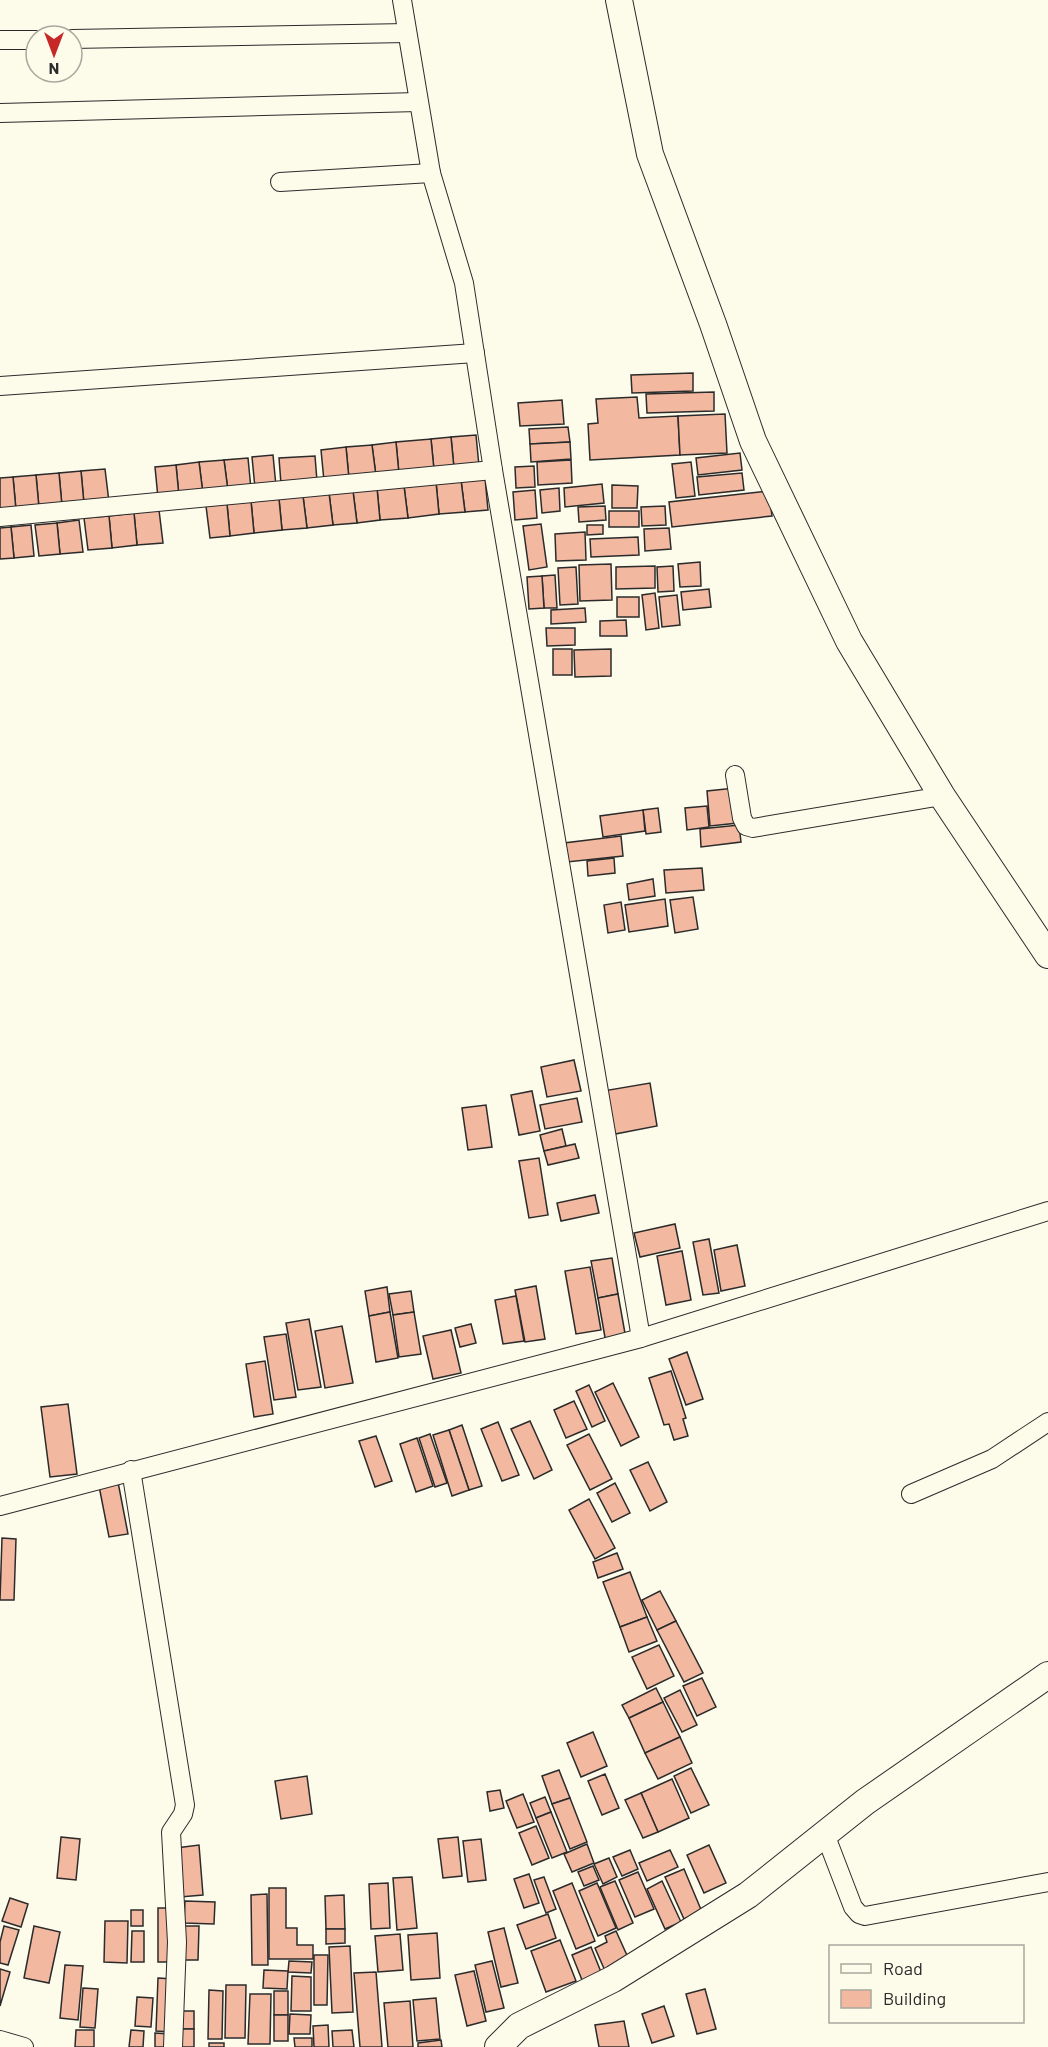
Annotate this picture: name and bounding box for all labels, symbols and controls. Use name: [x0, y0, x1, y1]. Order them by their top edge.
north arrow: [24, 24, 84, 84]
text: N: [49, 60, 59, 79]
legend: [829, 1945, 1024, 2023]
text: Road: [883, 1957, 923, 1979]
text: Building: [883, 1987, 946, 2009]

